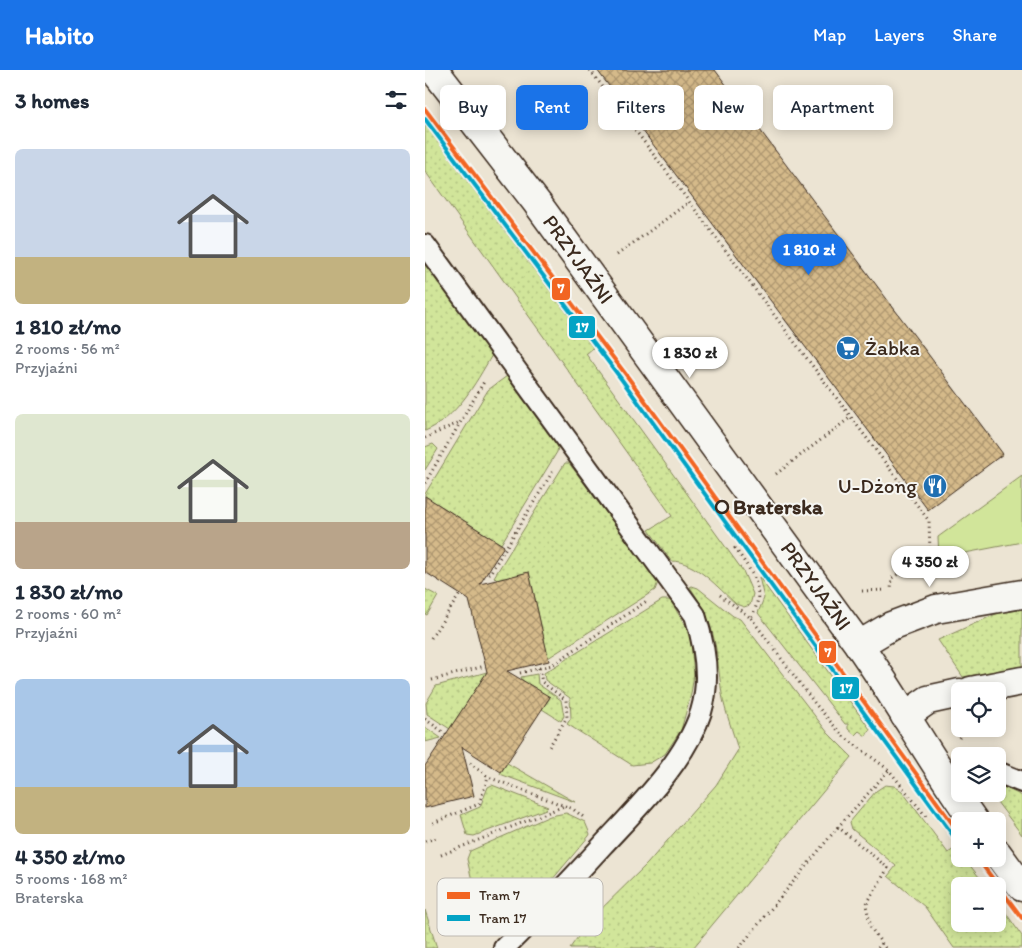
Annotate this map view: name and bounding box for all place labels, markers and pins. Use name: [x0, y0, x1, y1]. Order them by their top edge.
pin: 1 810 zł: [757, 234, 861, 276]
supermarket icon: Żabka: [835, 335, 861, 361]
place label: Żabka: [865, 335, 920, 360]
pin: 1 830 zł: [638, 336, 742, 379]
place label: U-Dżong: [838, 473, 917, 498]
restaurant icon: U-Dżong: [922, 473, 948, 499]
place label: Braterska: [733, 494, 824, 519]
marker: Braterska: [715, 500, 729, 514]
pin: 4 350 zł: [878, 546, 982, 588]

